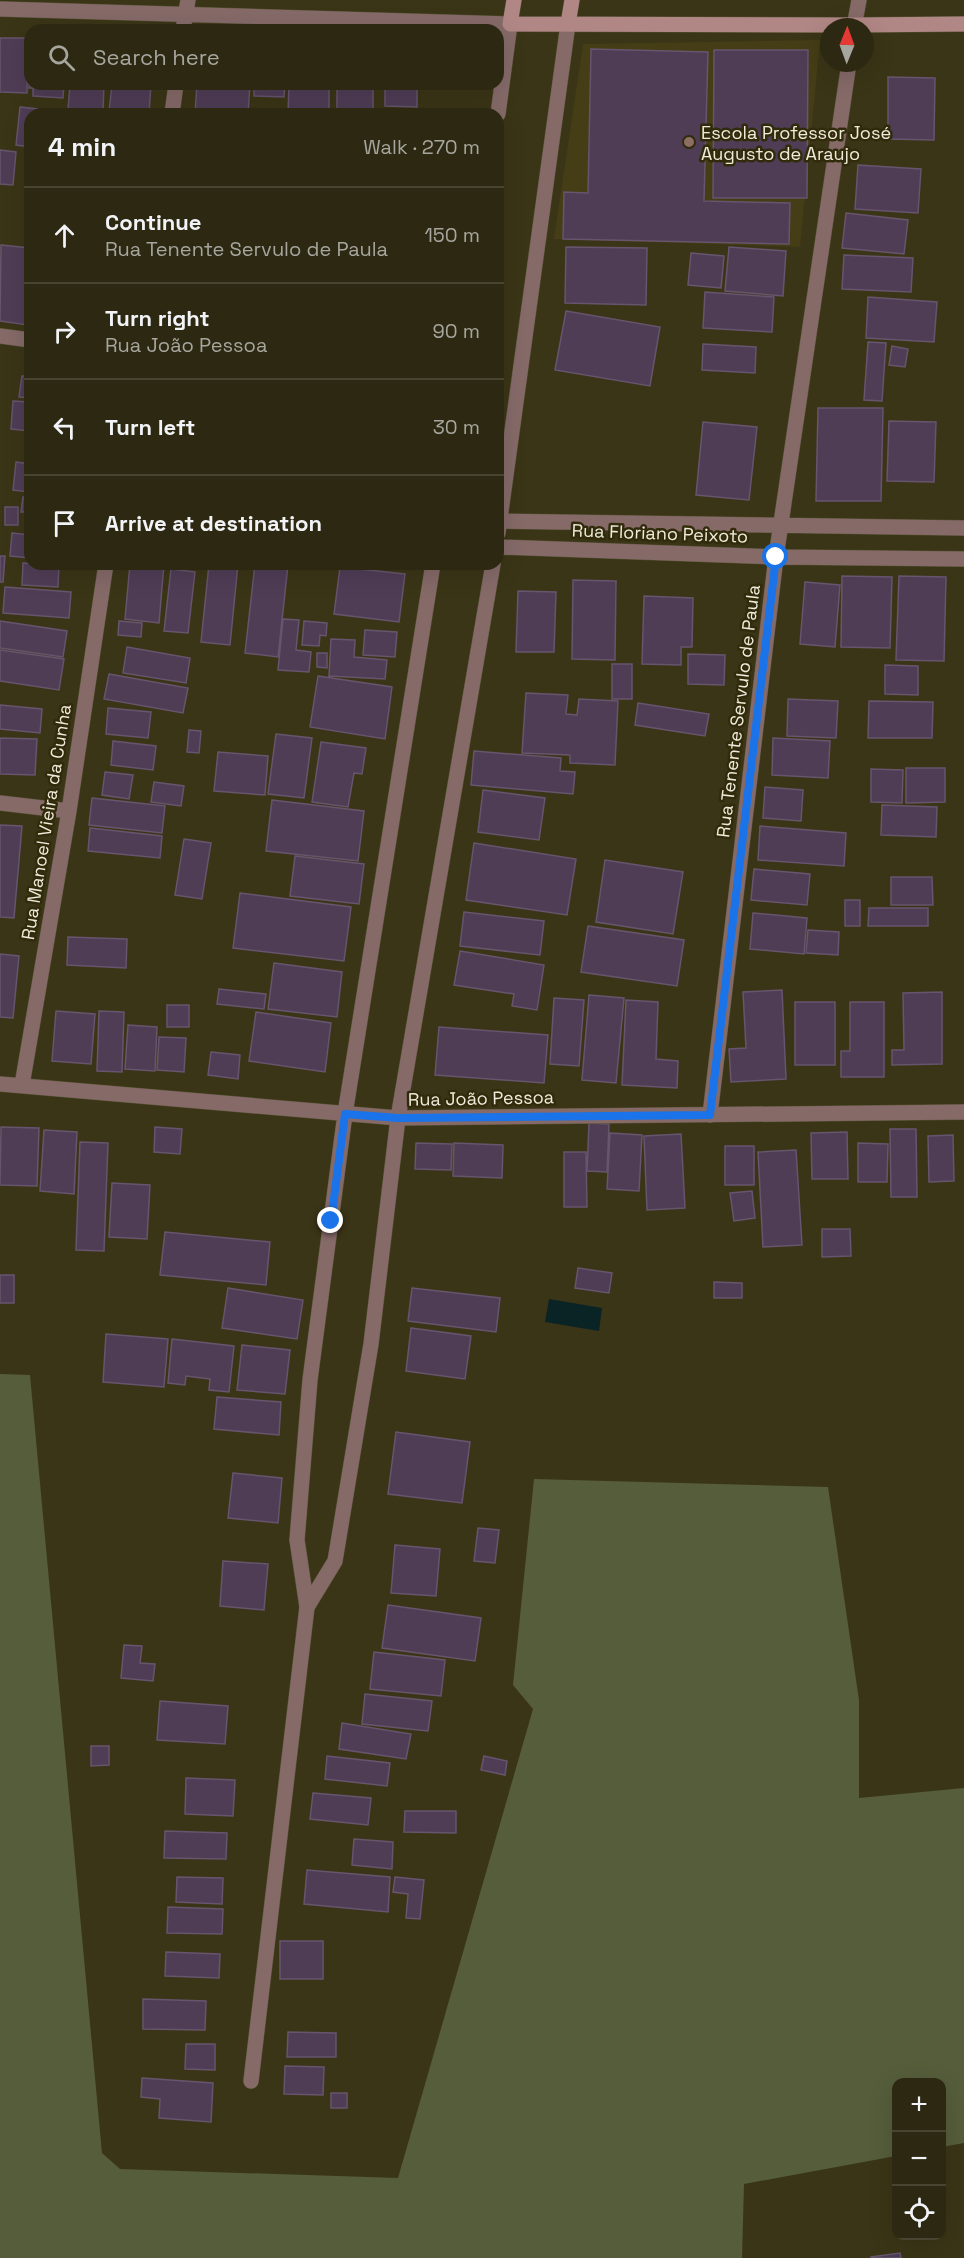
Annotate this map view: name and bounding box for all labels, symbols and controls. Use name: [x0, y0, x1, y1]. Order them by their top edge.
north arrow: [820, 18, 874, 72]
search box: [24, 24, 504, 90]
icon: search: [45, 41, 78, 74]
text: Search here: [93, 43, 220, 71]
place label: Escola Professor José Augusto de Araujo: [701, 121, 891, 165]
text: 4 min: [48, 130, 116, 164]
text: Walk · 270 m: [363, 134, 480, 160]
marker: Escola Professor José Augusto de Araujo: [682, 135, 696, 149]
text: Continue: [105, 208, 201, 236]
icon: ahead: [48, 219, 81, 252]
text: 150 m: [425, 222, 480, 248]
text: Rua Tenente Servulo de Paula: [105, 236, 388, 262]
text: Turn right: [105, 304, 210, 332]
icon: right: [48, 315, 81, 348]
text: 90 m: [433, 318, 480, 344]
text: Rua João Pessoa: [105, 332, 267, 358]
icon: left: [48, 411, 81, 444]
text: Turn left: [105, 413, 195, 441]
text: 30 m: [433, 414, 480, 440]
icon: arrive: [48, 507, 81, 540]
text: Arrive at destination: [105, 509, 322, 537]
street label: Rua Floriano Peixoto: [571, 518, 749, 548]
route start: [762, 543, 788, 569]
street label: Rua Tenente Servulo de Paula: [711, 583, 765, 839]
street label: Rua Manoel Vieira da Cunha: [16, 702, 76, 942]
street label: Rua João Pessoa: [408, 1085, 554, 1111]
route end: [317, 1207, 343, 1233]
map controls: [892, 2078, 946, 2240]
button: +: [892, 2078, 946, 2132]
button: −: [892, 2132, 946, 2186]
button: locate: [892, 2186, 946, 2240]

